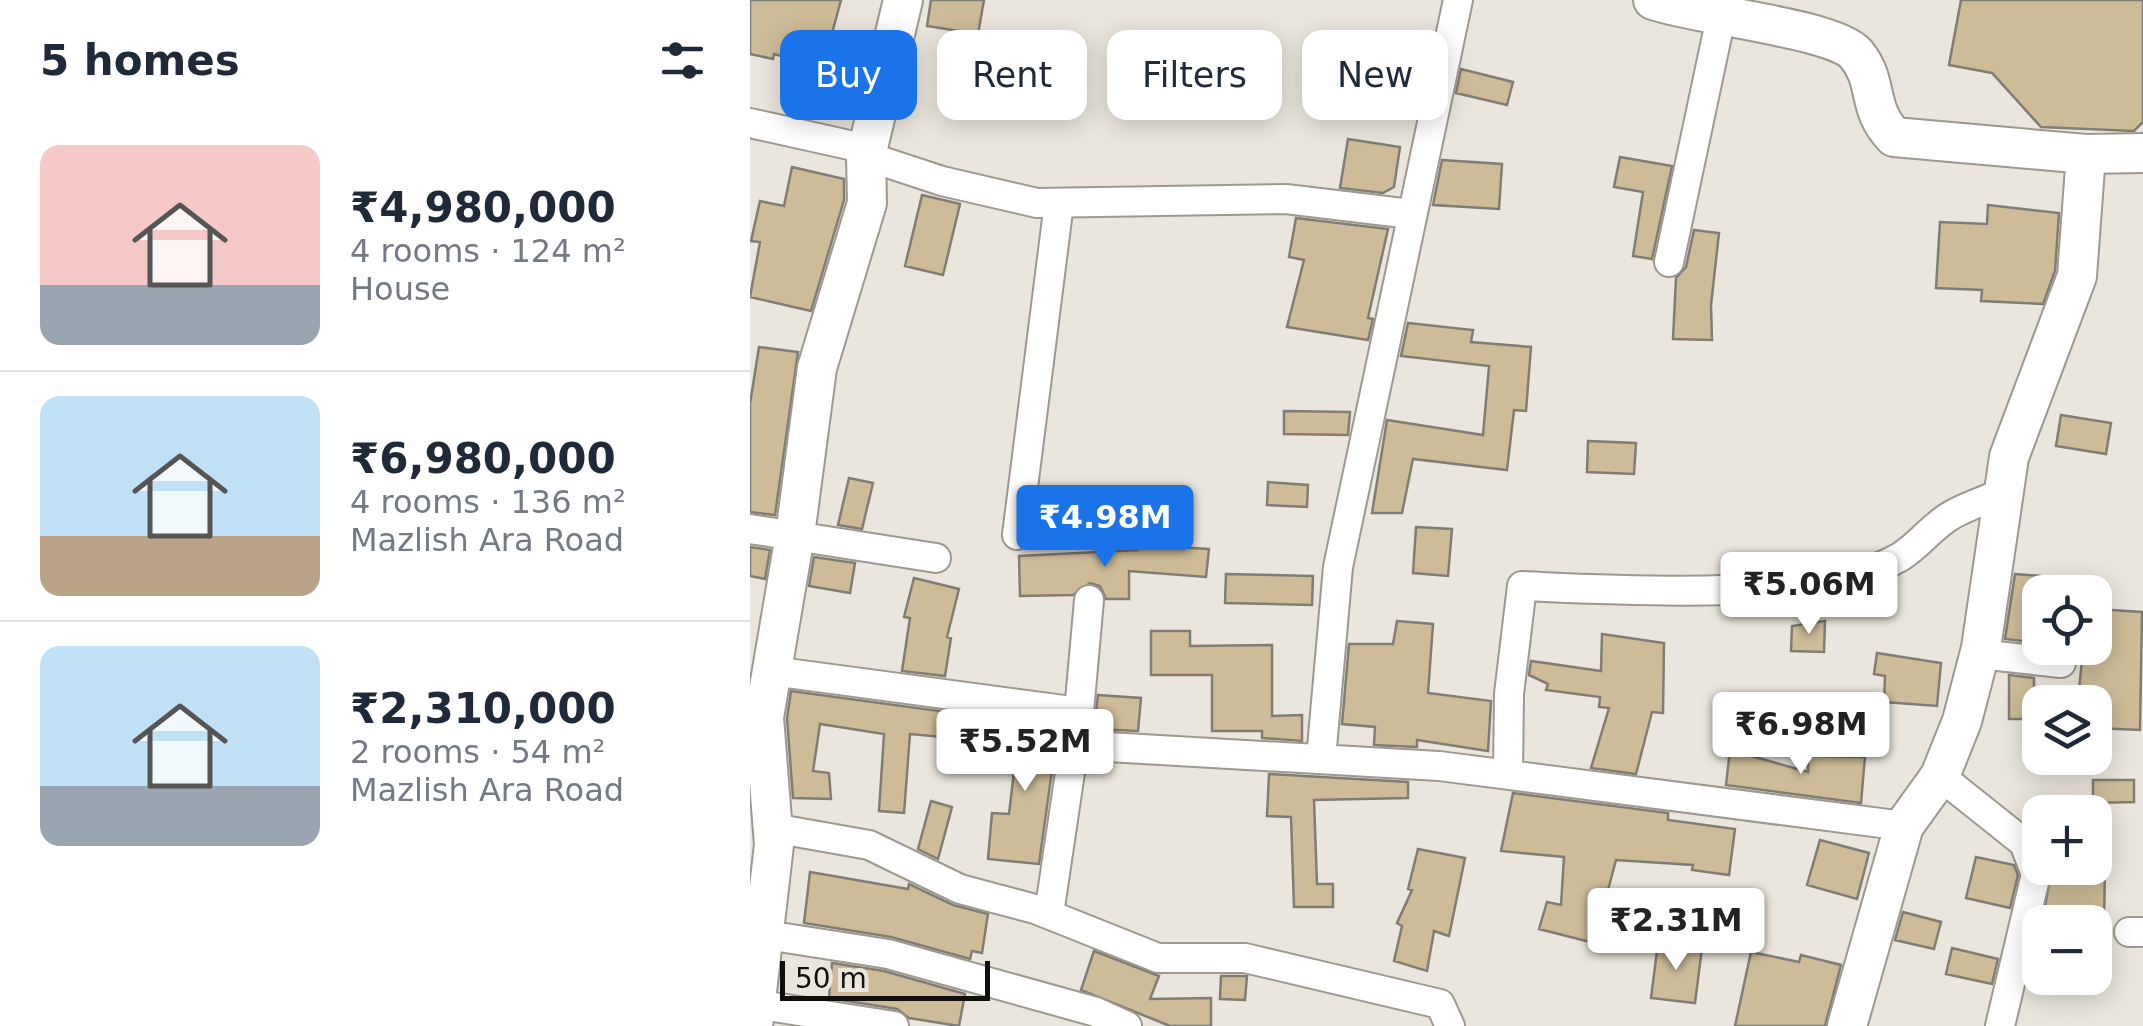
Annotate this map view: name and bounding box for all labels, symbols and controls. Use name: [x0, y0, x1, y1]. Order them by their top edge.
chip: Buy: [780, 30, 917, 120]
chip: Rent: [937, 30, 1087, 120]
chip: Filters: [1107, 30, 1282, 120]
chip: New: [1302, 30, 1448, 120]
icon: filters: [655, 33, 710, 88]
text: 5 homes: [40, 36, 240, 85]
text: ₹4,980,000: [350, 183, 616, 232]
icon: home: [120, 185, 240, 305]
text: 4 rooms · 124 m²: [350, 232, 626, 270]
text: House: [350, 270, 450, 308]
text: ₹6,980,000: [350, 434, 616, 483]
icon: home: [120, 436, 240, 556]
text: 4 rooms · 136 m²: [350, 483, 626, 521]
pin: ₹4.98M: [1024, 485, 1186, 570]
text: ₹4.98M: [1038, 498, 1172, 536]
text: Mazlish Ara Road: [350, 521, 624, 559]
pin: ₹5.06M: [1728, 552, 1890, 637]
text: ₹5.06M: [1742, 565, 1876, 603]
map controls: [2022, 575, 2112, 995]
button: locate: [2022, 575, 2112, 665]
text: ₹2,310,000: [350, 684, 616, 733]
button: layers: [2022, 685, 2112, 775]
icon: home: [120, 686, 240, 806]
pin: ₹6.98M: [1720, 692, 1882, 777]
text: ₹6.98M: [1734, 705, 1868, 743]
pin: ₹5.52M: [944, 709, 1106, 794]
text: ₹5.52M: [958, 722, 1092, 760]
text: 2 rooms · 54 m²: [350, 733, 605, 771]
text: Mazlish Ara Road: [350, 771, 624, 809]
button: +: [2022, 795, 2112, 885]
pin: ₹2.31M: [1595, 888, 1757, 973]
text: ₹2.31M: [1609, 901, 1743, 939]
button: −: [2022, 905, 2112, 995]
scale bar: [780, 956, 990, 1000]
text: 50 m: [795, 962, 867, 995]

